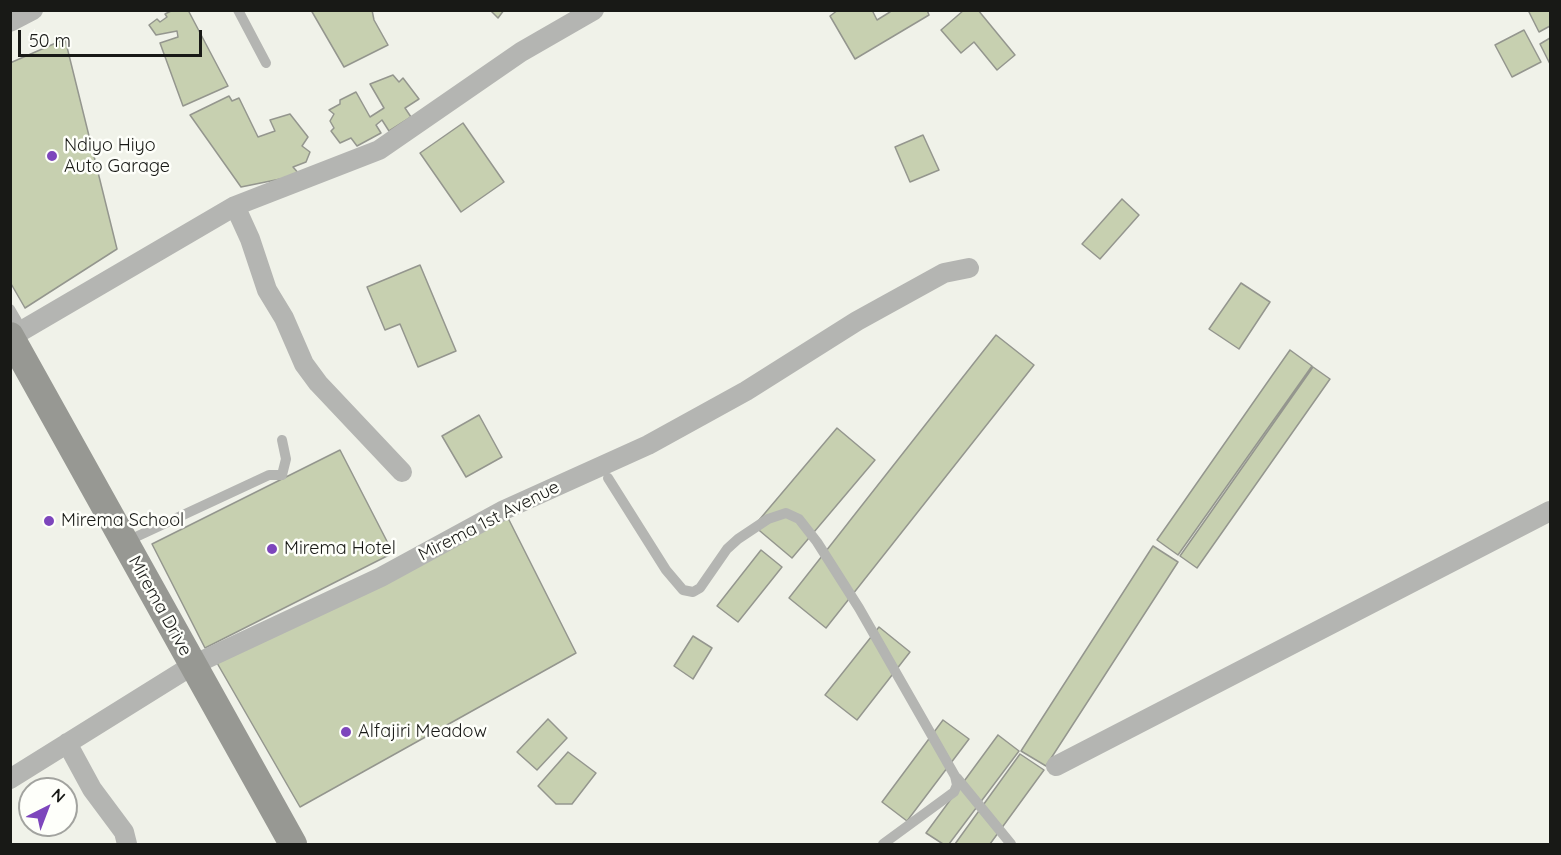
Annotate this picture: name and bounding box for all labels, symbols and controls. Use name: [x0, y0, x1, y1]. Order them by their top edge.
scale bar: [21, 18, 206, 56]
text: 50 m: [29, 29, 71, 52]
place label: Ndiyo Hiyo Auto Garage: [64, 135, 170, 178]
marker: Ndiyo Hiyo Auto Garage: [45, 149, 59, 163]
street label: Mirema 1st Avenue: [415, 476, 563, 566]
place label: Mirema School: [61, 510, 184, 532]
marker: Mirema School: [42, 514, 56, 528]
place label: Mirema Hotel: [284, 538, 396, 560]
marker: Mirema Hotel: [265, 542, 279, 556]
street label: Mirema Drive: [124, 552, 196, 660]
place label: Alfajiri Meadow: [358, 721, 487, 743]
marker: Alfajiri Meadow: [339, 725, 353, 739]
north arrow: [18, 777, 78, 837]
text: N: [48, 784, 70, 806]

